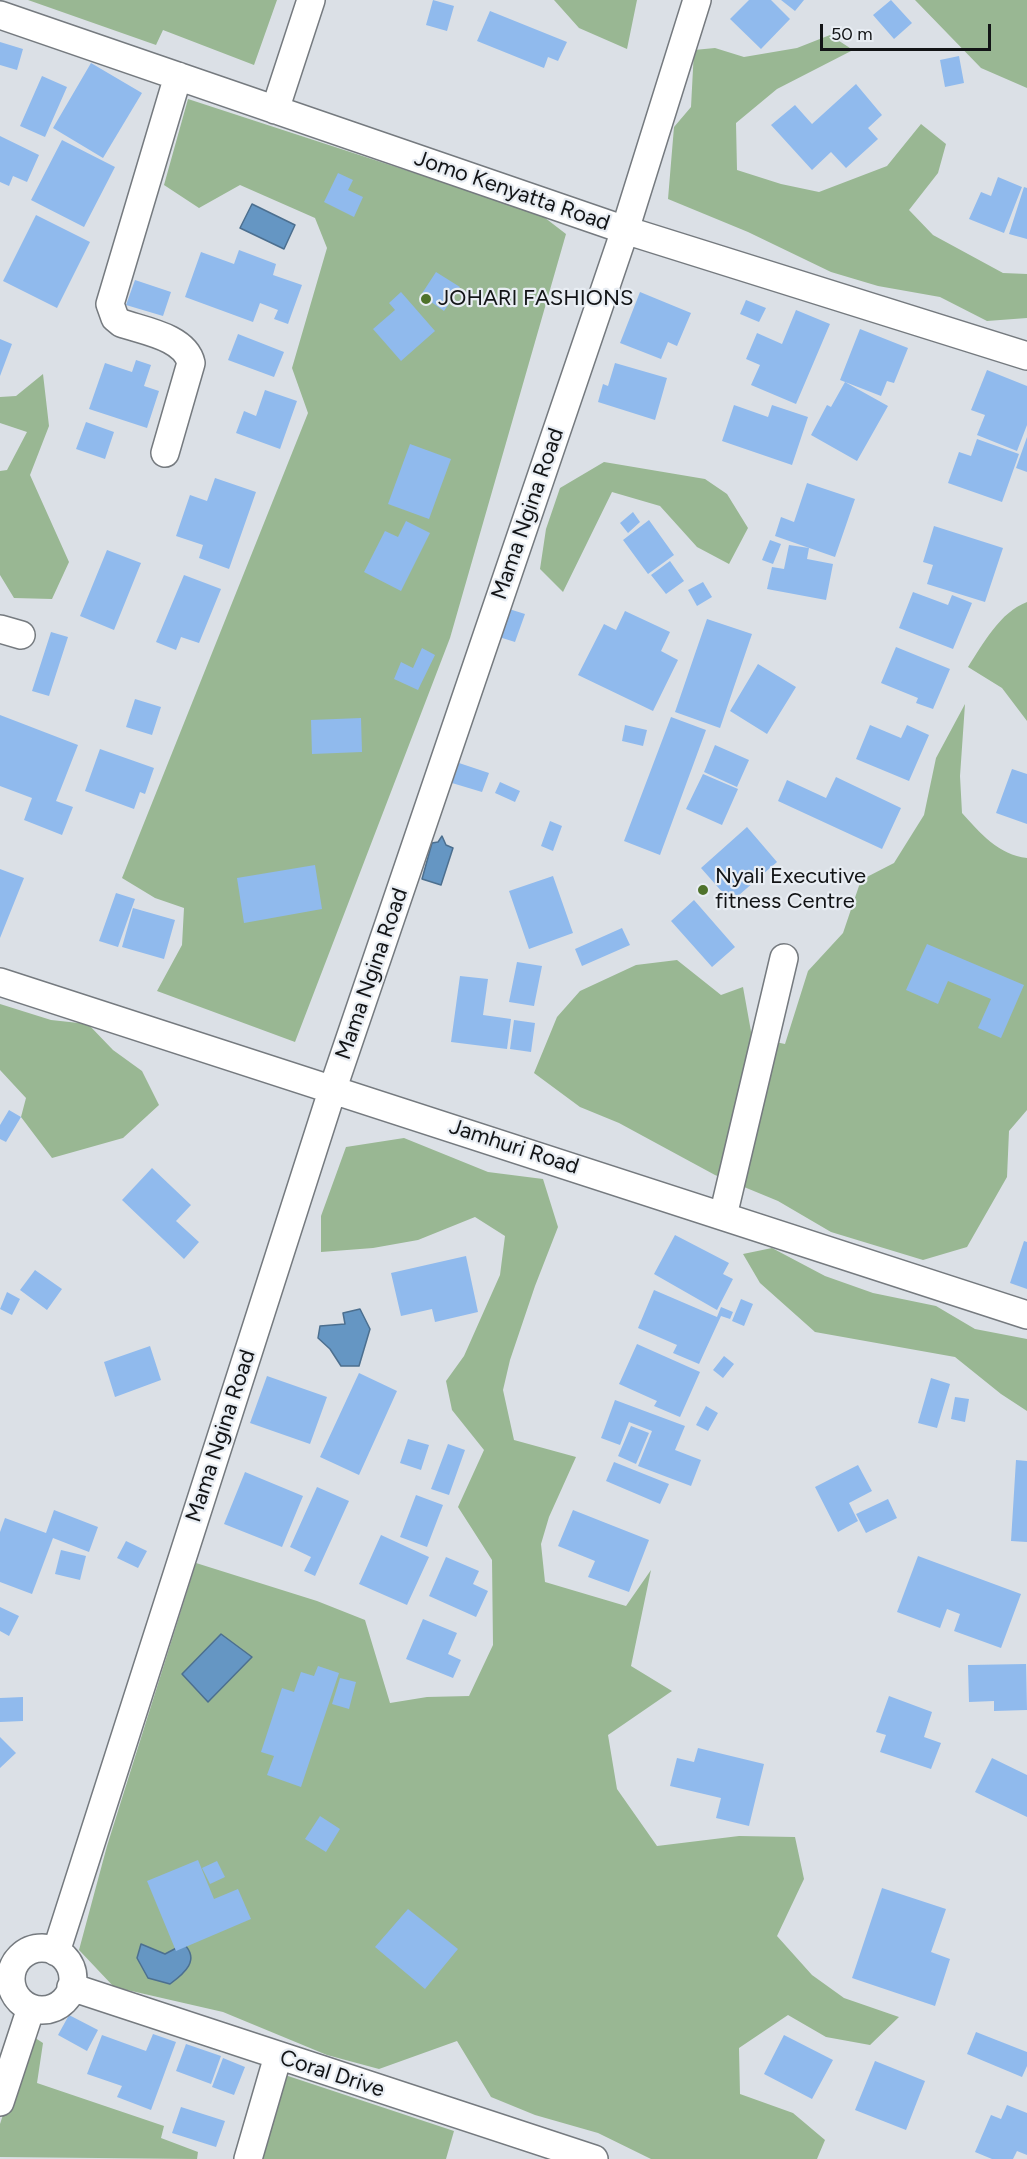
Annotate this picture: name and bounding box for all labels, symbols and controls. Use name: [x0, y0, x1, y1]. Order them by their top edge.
scale bar: [823, 12, 994, 50]
text: 50 m: [831, 23, 873, 45]
street label: Jomo Kenyatta Road: [411, 145, 613, 237]
place label: JOHARI FASHIONS: [438, 286, 633, 312]
marker: JOHARI FASHIONS: [419, 292, 433, 306]
street label: Mama Ngina Road: [486, 425, 570, 603]
place label: Nyali Executive fitness Centre: [715, 864, 866, 915]
marker: Nyali Executive fitness Centre: [696, 883, 710, 897]
street label: Mama Ngina Road: [330, 885, 414, 1063]
street label: Jamhuri Road: [446, 1114, 582, 1180]
street label: Mama Ngina Road: [181, 1346, 261, 1526]
street label: Coral Drive: [276, 2045, 388, 2103]

